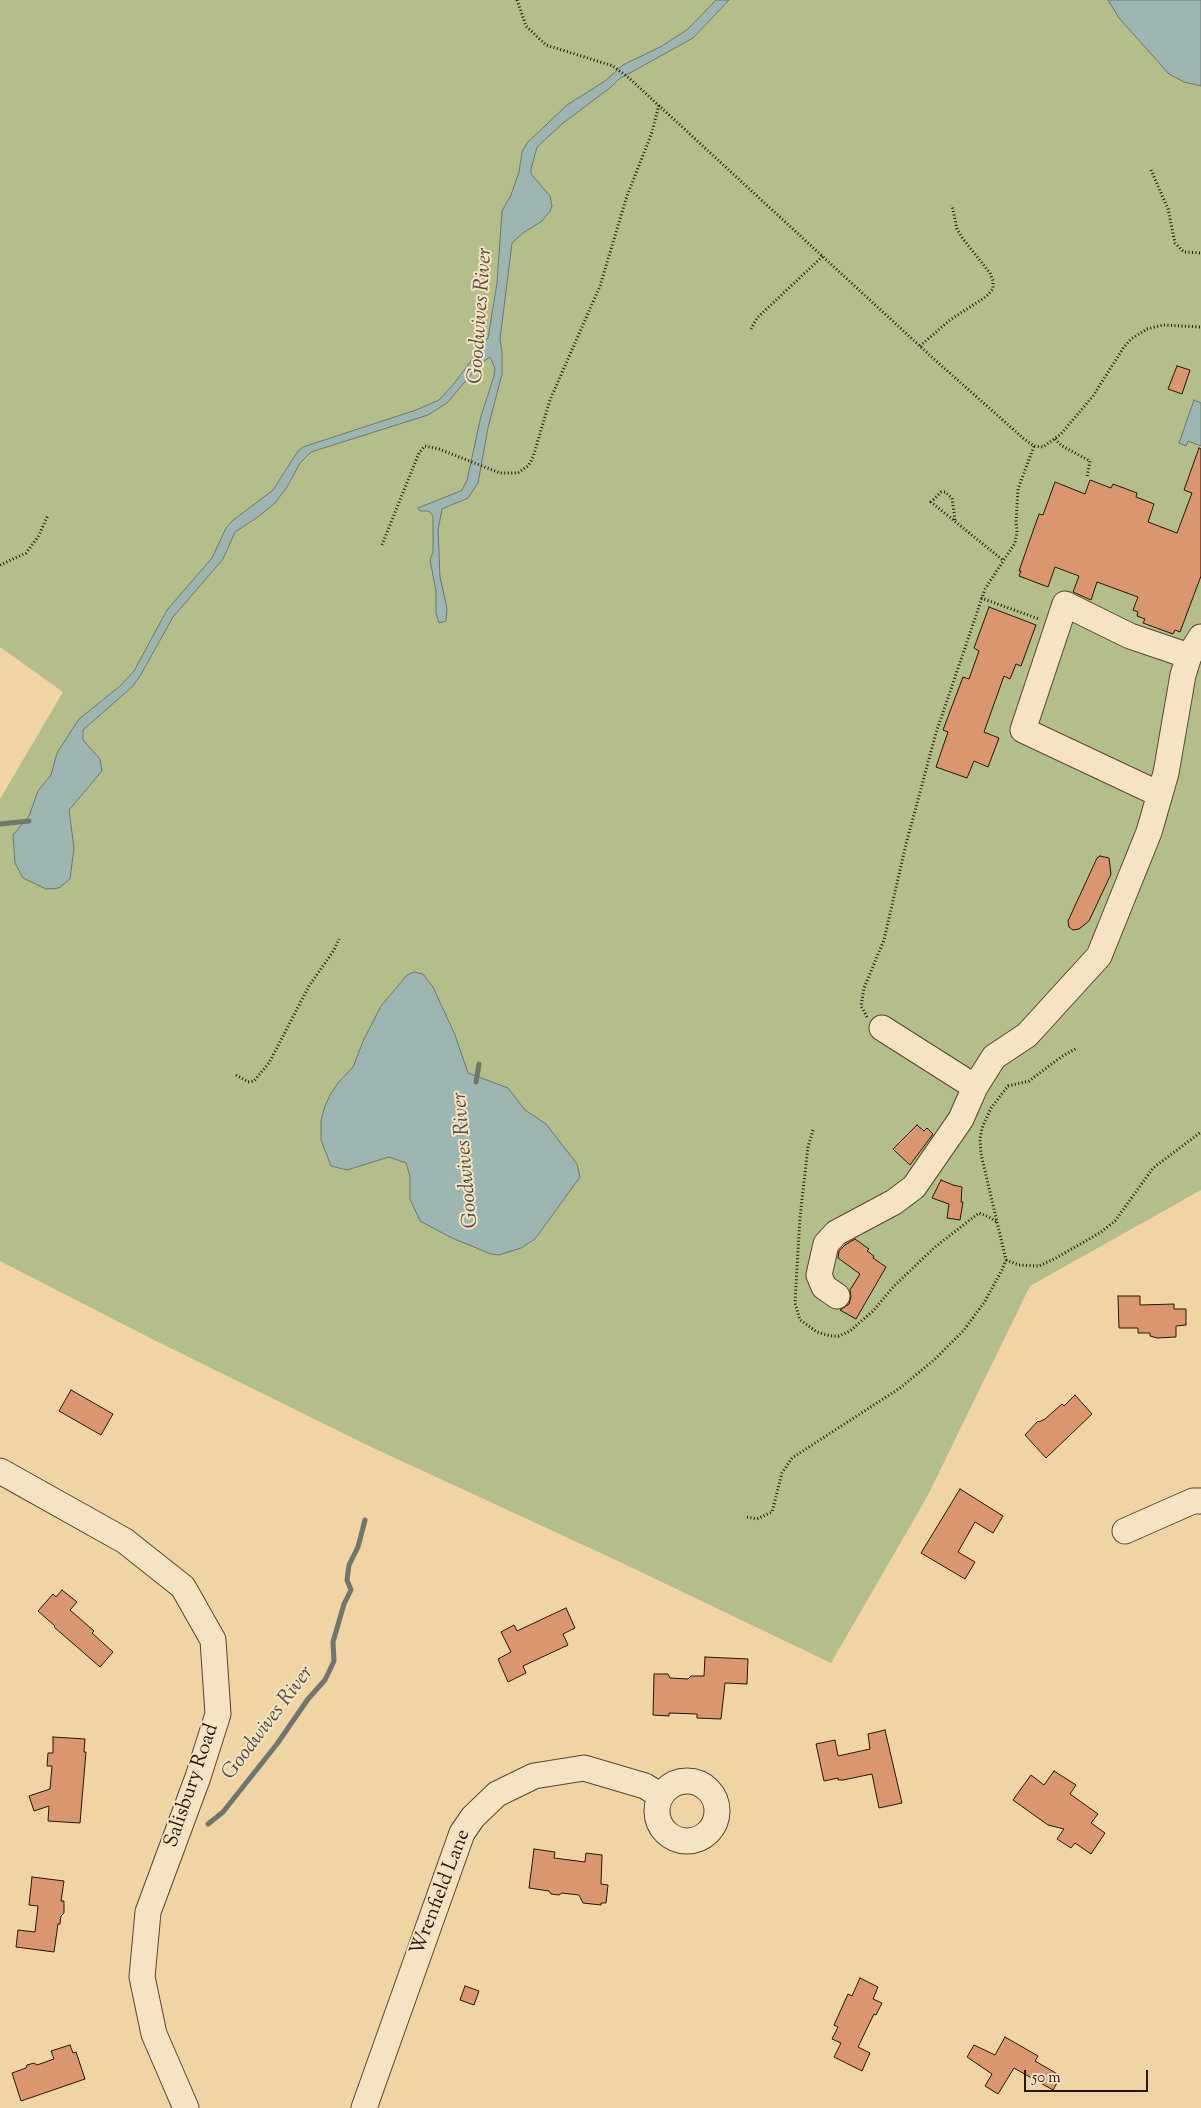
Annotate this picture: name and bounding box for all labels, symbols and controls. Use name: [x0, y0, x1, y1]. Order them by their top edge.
water label: Goodwives River: [465, 247, 499, 385]
water label: Goodwives River: [449, 1091, 485, 1229]
water label: Goodwives River: [218, 1662, 320, 1786]
street label: Salisbury Road: [161, 1721, 225, 1851]
street label: Wrenfield Lane: [407, 1827, 477, 1959]
scale bar: [1026, 2060, 1150, 2092]
text: 50 m: [1032, 2068, 1061, 2089]

